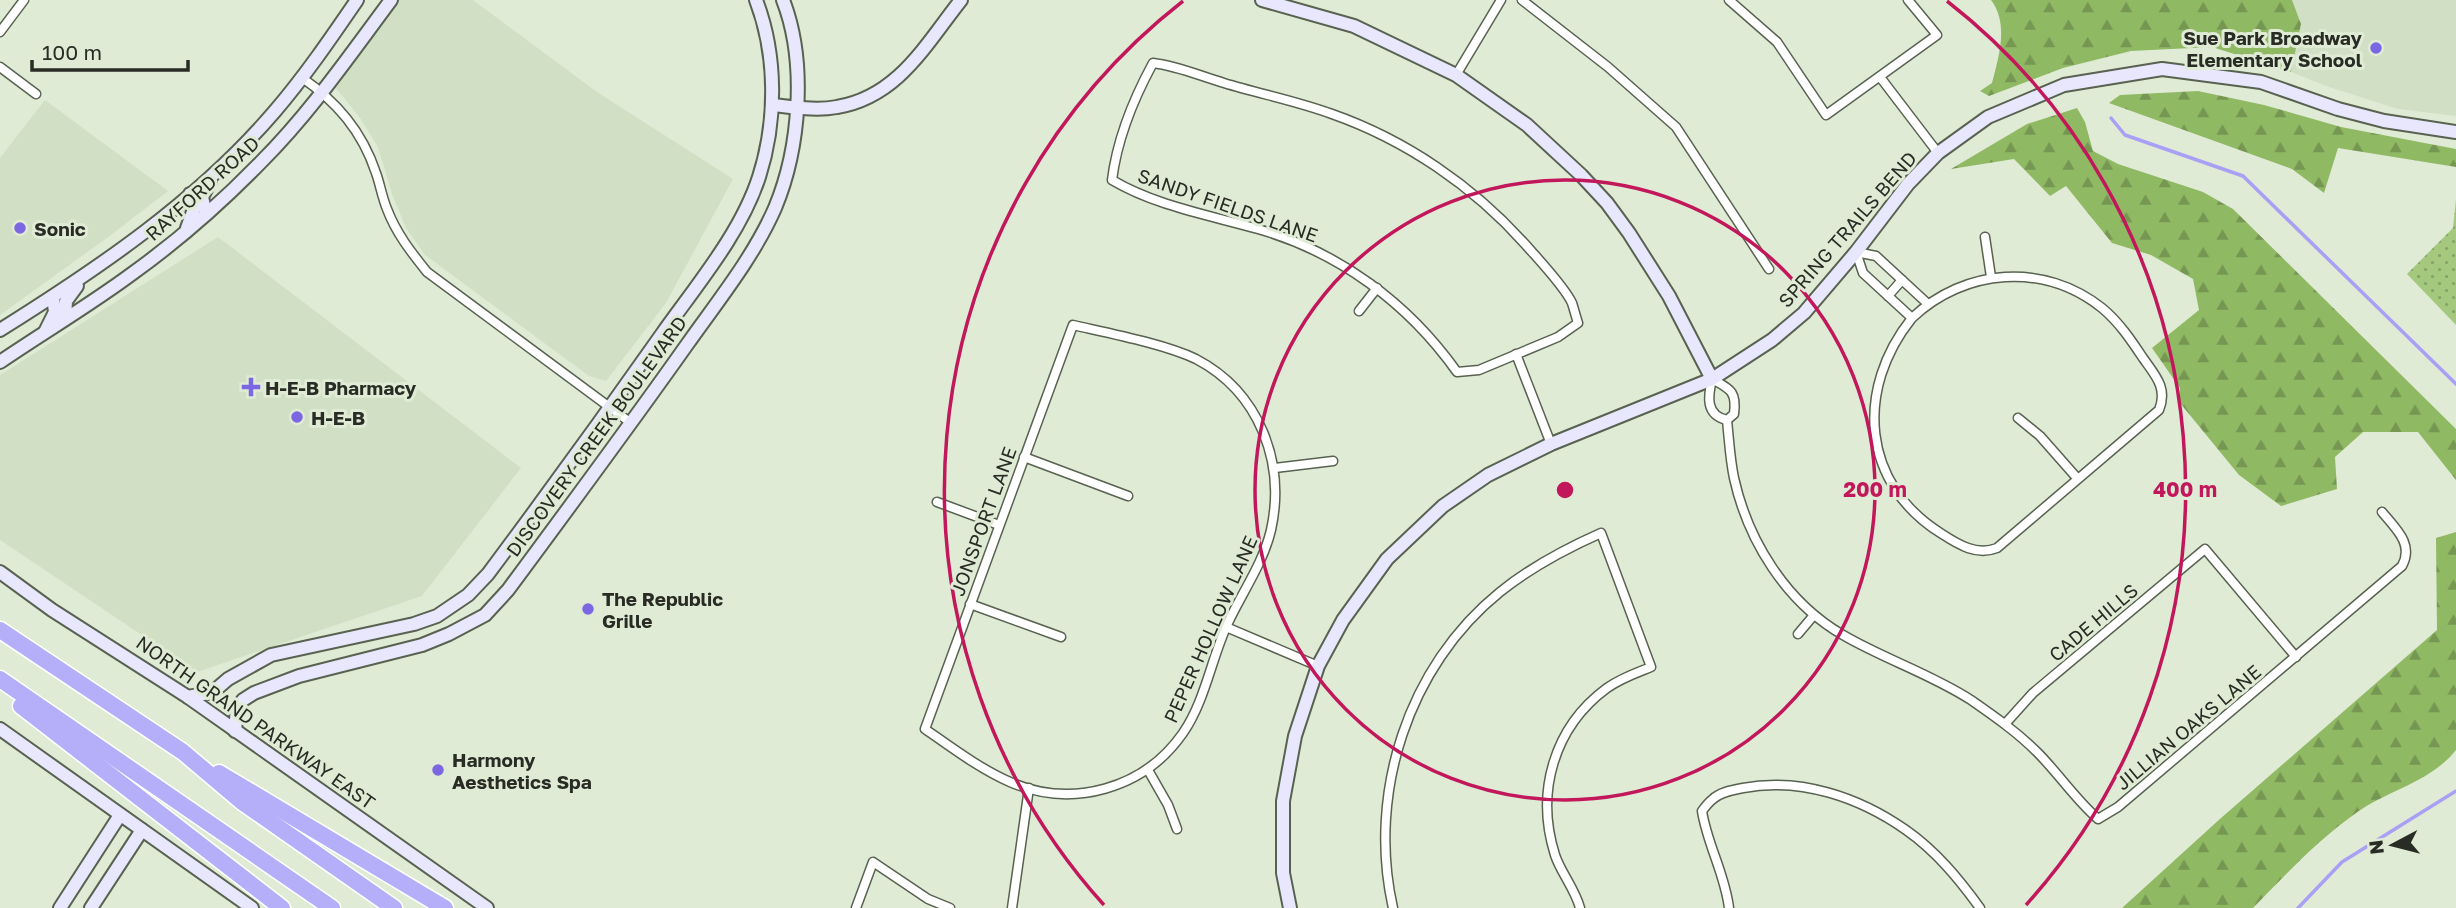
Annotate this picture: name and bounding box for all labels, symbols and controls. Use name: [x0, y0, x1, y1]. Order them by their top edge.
place label: Sue Park Broadway Elementary School: [2183, 26, 2363, 71]
scale bar: [32, 28, 187, 72]
text: 100 m: [42, 39, 102, 65]
marker: Sue Park Broadway Elementary School: [2368, 40, 2384, 56]
street label: RAYFORD ROAD: [141, 131, 263, 245]
street label: SPRING TRAILS BEND: [1773, 146, 1921, 312]
street label: SANDY FIELDS LANE: [1135, 163, 1321, 247]
place label: Sonic: [34, 217, 86, 240]
marker: Sonic: [12, 220, 28, 236]
street label: DISCOVERY CREEK BOULEVARD: [501, 311, 691, 561]
place label: H-E-B Pharmacy: [265, 376, 417, 399]
marker: H-E-B Pharmacy: [243, 379, 259, 395]
place label: H-E-B: [311, 406, 365, 429]
marker: H-E-B: [289, 409, 305, 425]
street label: JONSPORT LANE: [945, 443, 1021, 599]
text: 200 m: [1843, 476, 1907, 502]
text: 400 m: [2153, 476, 2217, 502]
centre of rings: [1553, 478, 1577, 502]
street label: PEPER HOLLOW LANE: [1158, 532, 1262, 726]
street label: CADE HILLS: [2044, 578, 2142, 666]
place label: The Republic Grille: [602, 587, 723, 632]
marker: The Republic Grille: [580, 601, 596, 617]
street label: NORTH GRAND PARKWAY EAST: [132, 630, 380, 814]
street label: JILLIAN OAKS LANE: [2111, 660, 2265, 794]
place label: Harmony Aesthetics Spa: [452, 748, 592, 793]
marker: Harmony Aesthetics Spa: [430, 762, 446, 778]
north arrow: [2358, 810, 2428, 880]
text: N: [2363, 839, 2388, 856]

